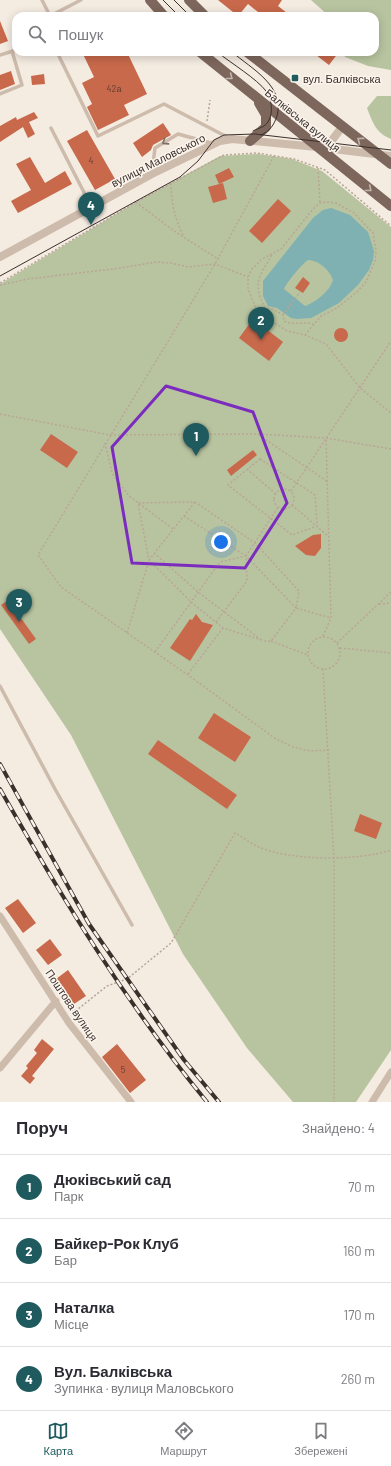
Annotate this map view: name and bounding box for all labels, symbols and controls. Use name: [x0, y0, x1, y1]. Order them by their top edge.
search box: [12, 12, 379, 56]
icon: search: [26, 23, 48, 45]
text: Пошук: [58, 25, 103, 43]
one-way arrow: [225, 72, 232, 79]
place label: вул. Балківська: [303, 72, 382, 85]
marker: вул. Балківська: [290, 73, 300, 83]
house number: 42а: [107, 83, 121, 94]
street label: Балківська вулиця: [263, 86, 343, 154]
street label: вулиця Маловського: [109, 131, 207, 189]
one-way arrow: [162, 137, 169, 145]
one-way arrow: [357, 138, 364, 145]
house number: 4: [89, 155, 94, 166]
one-way arrow: [365, 184, 372, 191]
pin: 4: [78, 192, 104, 225]
pin: 2: [248, 307, 274, 340]
pin: 1: [183, 423, 209, 456]
your location: [211, 532, 231, 552]
pin: 3: [6, 589, 32, 622]
street label: Поштова вулиця: [43, 967, 101, 1043]
house number: 5: [121, 1064, 126, 1075]
text: Поруч: [16, 1117, 68, 1137]
text: Знайдено: 4: [302, 1120, 375, 1136]
text: Дюківський сад: [54, 1170, 171, 1188]
text: 1: [27, 1179, 31, 1195]
text: 70 m: [348, 1179, 375, 1195]
text: Парк: [54, 1188, 84, 1204]
text: Байкер-Рок Клуб: [54, 1234, 179, 1252]
text: 2: [25, 1243, 33, 1259]
text: 160 m: [343, 1243, 375, 1259]
text: Бар: [54, 1252, 77, 1268]
text: Наталка: [54, 1298, 114, 1316]
text: 3: [25, 1307, 33, 1323]
text: 170 m: [344, 1307, 375, 1323]
text: Місце: [54, 1316, 89, 1332]
text: Вул. Балківська: [54, 1362, 172, 1380]
text: 4: [25, 1371, 33, 1387]
text: 260 m: [341, 1371, 375, 1387]
text: Зупинка · вулиця Маловського: [54, 1380, 234, 1396]
tab: Карта: [44, 1420, 73, 1457]
tab: Маршрут: [160, 1420, 207, 1457]
tab: Збережені: [294, 1420, 347, 1457]

